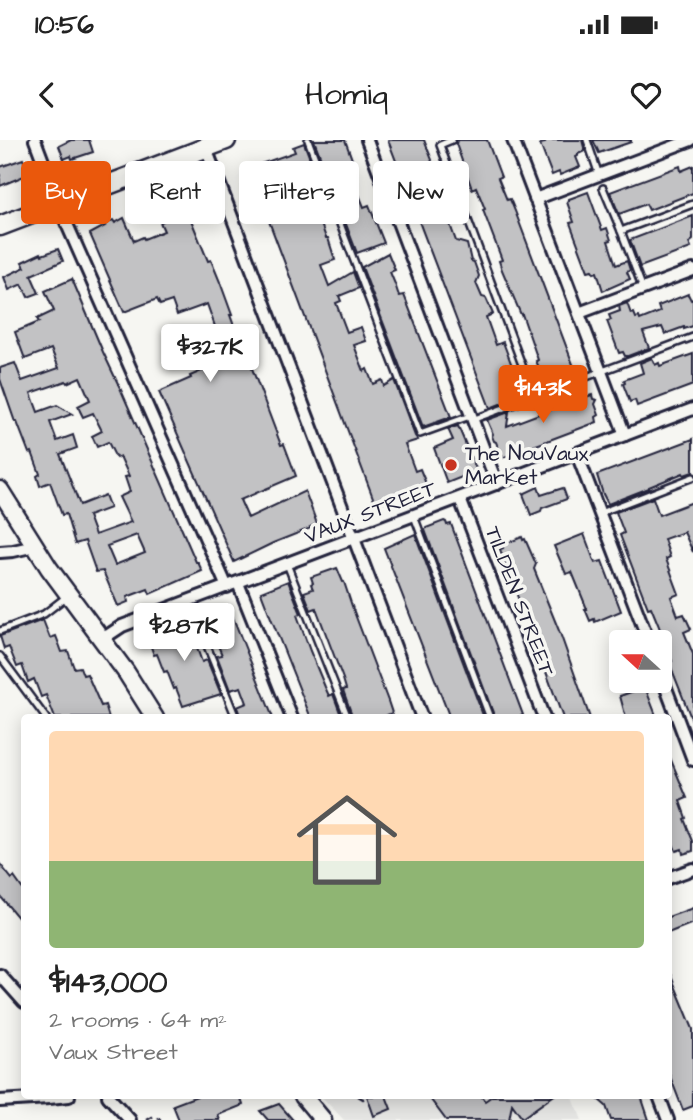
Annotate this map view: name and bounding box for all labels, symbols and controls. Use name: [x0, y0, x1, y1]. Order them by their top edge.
text: 10:56: [35, 7, 94, 43]
text: Homiq: [305, 72, 388, 117]
icon: back: [28, 76, 66, 114]
icon: heart: [627, 76, 665, 114]
chip: Buy: [21, 161, 111, 224]
chip: Rent: [125, 161, 225, 224]
chip: Filters: [239, 161, 359, 224]
chip: New: [373, 161, 469, 224]
pin: $327K: [161, 324, 259, 384]
text: $327K: [177, 331, 243, 363]
pin: $143K: [494, 366, 592, 425]
text: $143K: [514, 372, 572, 404]
place label: The NouVaux Market: [465, 439, 588, 492]
marker: The NouVaux Market: [443, 457, 459, 473]
street label: VAUX STREET: [300, 474, 441, 551]
street label: TILDEN STREET: [478, 522, 562, 681]
pin: $287K: [135, 603, 233, 663]
text: $287K: [150, 610, 218, 642]
north arrow: [609, 630, 672, 693]
map controls: [609, 630, 672, 693]
icon: home: [284, 777, 410, 903]
text: $143,000: [49, 962, 167, 1004]
text: 2 rooms · 64 m²: [49, 1004, 227, 1036]
text: Vaux Street: [49, 1036, 178, 1068]

